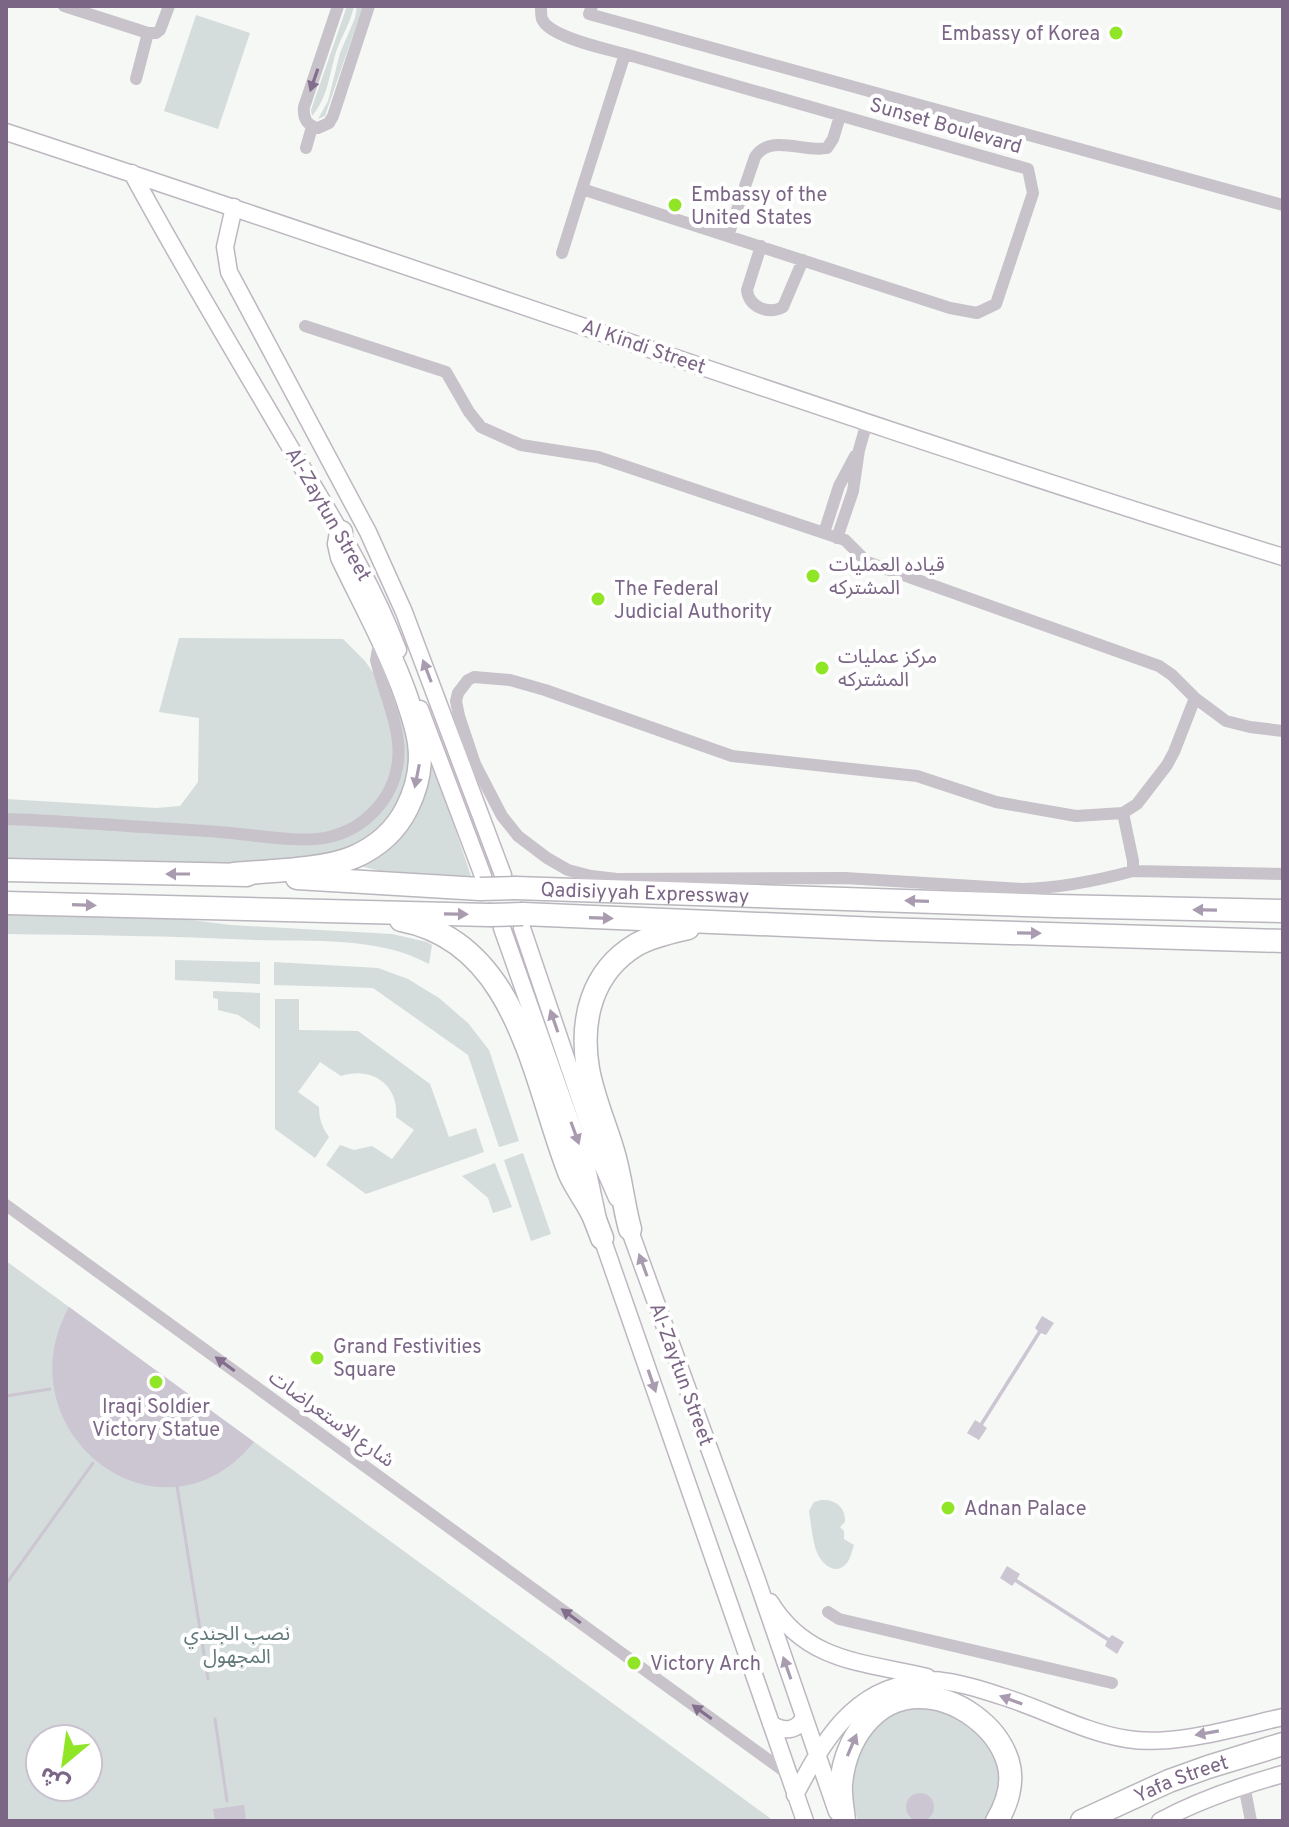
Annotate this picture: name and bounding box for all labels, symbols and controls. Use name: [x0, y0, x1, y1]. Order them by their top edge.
place label: Embassy of Korea: [941, 22, 1100, 48]
marker: Embassy of Korea: [1107, 24, 1125, 42]
one-way arrow: [307, 68, 319, 92]
street label: Sunset Boulevard: [866, 93, 1025, 161]
place label: Embassy of the United States: [691, 183, 827, 232]
marker: Embassy of the United States: [666, 196, 684, 214]
street label: Al Kindi Street: [578, 315, 709, 381]
street label: Al-Zaytun Street: [278, 443, 376, 587]
place label: قياده العمليات المشتركه: [829, 553, 945, 602]
marker: قياده العمليات المشتركه: [804, 567, 822, 585]
place label: The Federal Judicial Authority: [614, 577, 772, 626]
marker: The Federal Judicial Authority: [589, 590, 607, 608]
place label: مركز عمليات المشتركه: [838, 645, 937, 694]
one-way arrow: [420, 659, 433, 683]
marker: مركز عمليات المشتركه: [813, 659, 831, 677]
one-way arrow: [411, 764, 423, 789]
one-way arrow: [165, 868, 190, 880]
street label: Qadisiyyah Expressway: [540, 878, 750, 911]
one-way arrow: [904, 895, 929, 908]
one-way arrow: [72, 898, 97, 911]
one-way arrow: [1192, 903, 1217, 916]
one-way arrow: [444, 908, 469, 920]
one-way arrow: [589, 911, 614, 924]
one-way arrow: [1017, 926, 1042, 939]
one-way arrow: [547, 1009, 559, 1033]
one-way arrow: [569, 1121, 582, 1145]
one-way arrow: [636, 1253, 649, 1277]
street label: Al-Zaytun Street: [642, 1300, 718, 1450]
place label: Grand Festivities Square: [333, 1335, 482, 1384]
marker: Grand Festivities Square: [308, 1349, 326, 1367]
one-way arrow: [214, 1357, 235, 1373]
street label: شارع الاستعراضات: [263, 1365, 399, 1474]
one-way arrow: [646, 1369, 658, 1393]
marker: Iraqi Soldier Victory Statue: [147, 1373, 165, 1391]
place label: Iraqi Soldier Victory Statue: [92, 1395, 220, 1444]
place label: Adnan Palace: [964, 1497, 1086, 1523]
marker: Adnan Palace: [939, 1499, 957, 1517]
one-way arrow: [560, 1609, 581, 1625]
park label: نصب الجندي المجهول: [184, 1622, 290, 1671]
place label: Victory Arch: [650, 1652, 761, 1678]
marker: Victory Arch: [625, 1654, 643, 1672]
one-way arrow: [781, 1656, 793, 1680]
one-way arrow: [999, 1693, 1023, 1705]
one-way arrow: [691, 1704, 713, 1720]
north arrow: [24, 1723, 104, 1803]
one-way arrow: [1194, 1728, 1219, 1740]
one-way arrow: [845, 1733, 858, 1757]
street label: Yafa Street: [1131, 1751, 1232, 1810]
text: ش: [36, 1759, 75, 1797]

